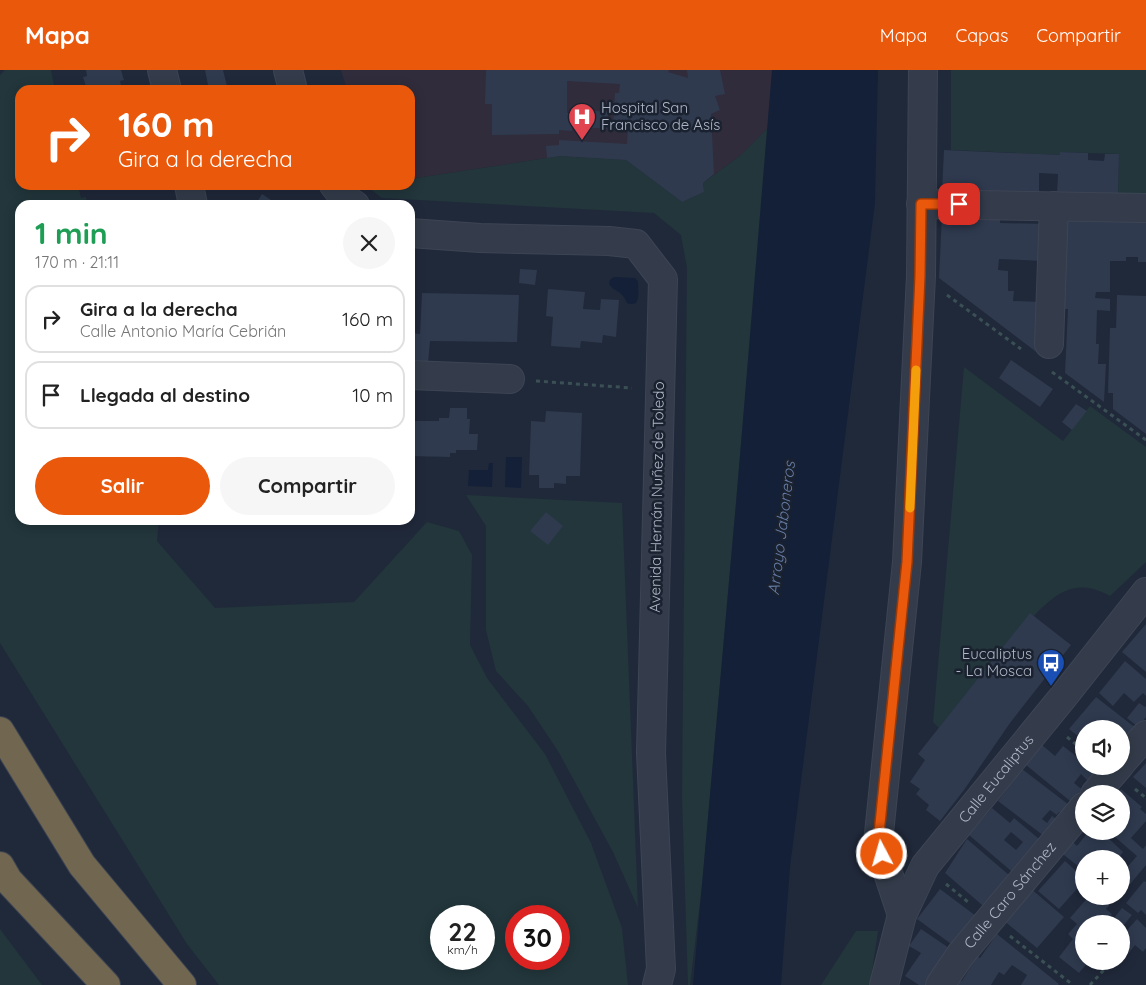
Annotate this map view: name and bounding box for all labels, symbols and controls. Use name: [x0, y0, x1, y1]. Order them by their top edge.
text: Mapa: [25, 20, 90, 50]
text: Mapa: [880, 24, 927, 47]
text: Capas: [955, 24, 1008, 47]
text: Compartir: [1036, 24, 1121, 47]
place label: Hospital San Francisco de Asís: [601, 98, 720, 134]
text: 160 m: [118, 102, 215, 146]
hospital icon: Hospital San Francisco de Asís: [567, 102, 597, 141]
icon: right: [35, 105, 100, 170]
text: Gira a la derecha: [118, 145, 293, 173]
pin: [938, 183, 980, 225]
icon: arrive: [945, 190, 973, 218]
text: 1 min: [35, 214, 108, 252]
button: close: [343, 217, 395, 269]
text: 170 m · 21:11: [35, 252, 119, 272]
text: Gira a la derecha: [80, 297, 238, 321]
icon: right: [37, 305, 65, 333]
text: 160 m: [342, 307, 393, 331]
text: Calle Antonio María Cebrián: [80, 321, 286, 341]
icon: arrive: [37, 381, 65, 409]
street label: Avenida Hernán Nuñez de Toledo: [645, 381, 668, 613]
text: Llegada al destino: [80, 383, 250, 407]
text: 10 m: [352, 383, 393, 407]
button: Salir: [35, 457, 210, 515]
button: Compartir: [220, 457, 395, 515]
water label: Arroyo Jaboneros: [763, 459, 799, 596]
place label: Eucaliptus - La Mosca: [956, 644, 1032, 680]
bus stop icon: Eucaliptus - La Mosca: [1036, 648, 1066, 687]
map controls: [1075, 720, 1130, 970]
button: sound: [1075, 720, 1130, 775]
street label: Calle Eucaliptus: [954, 730, 1037, 827]
button: layers: [1075, 785, 1130, 840]
position arrow: [855, 827, 907, 879]
street label: Calle Caro Sánchez: [959, 838, 1060, 952]
button: +: [1075, 850, 1130, 905]
speed limit sign: 30: [505, 905, 570, 970]
button: −: [1075, 915, 1130, 970]
text: 22: [448, 916, 477, 947]
text: km/h: [447, 942, 478, 957]

